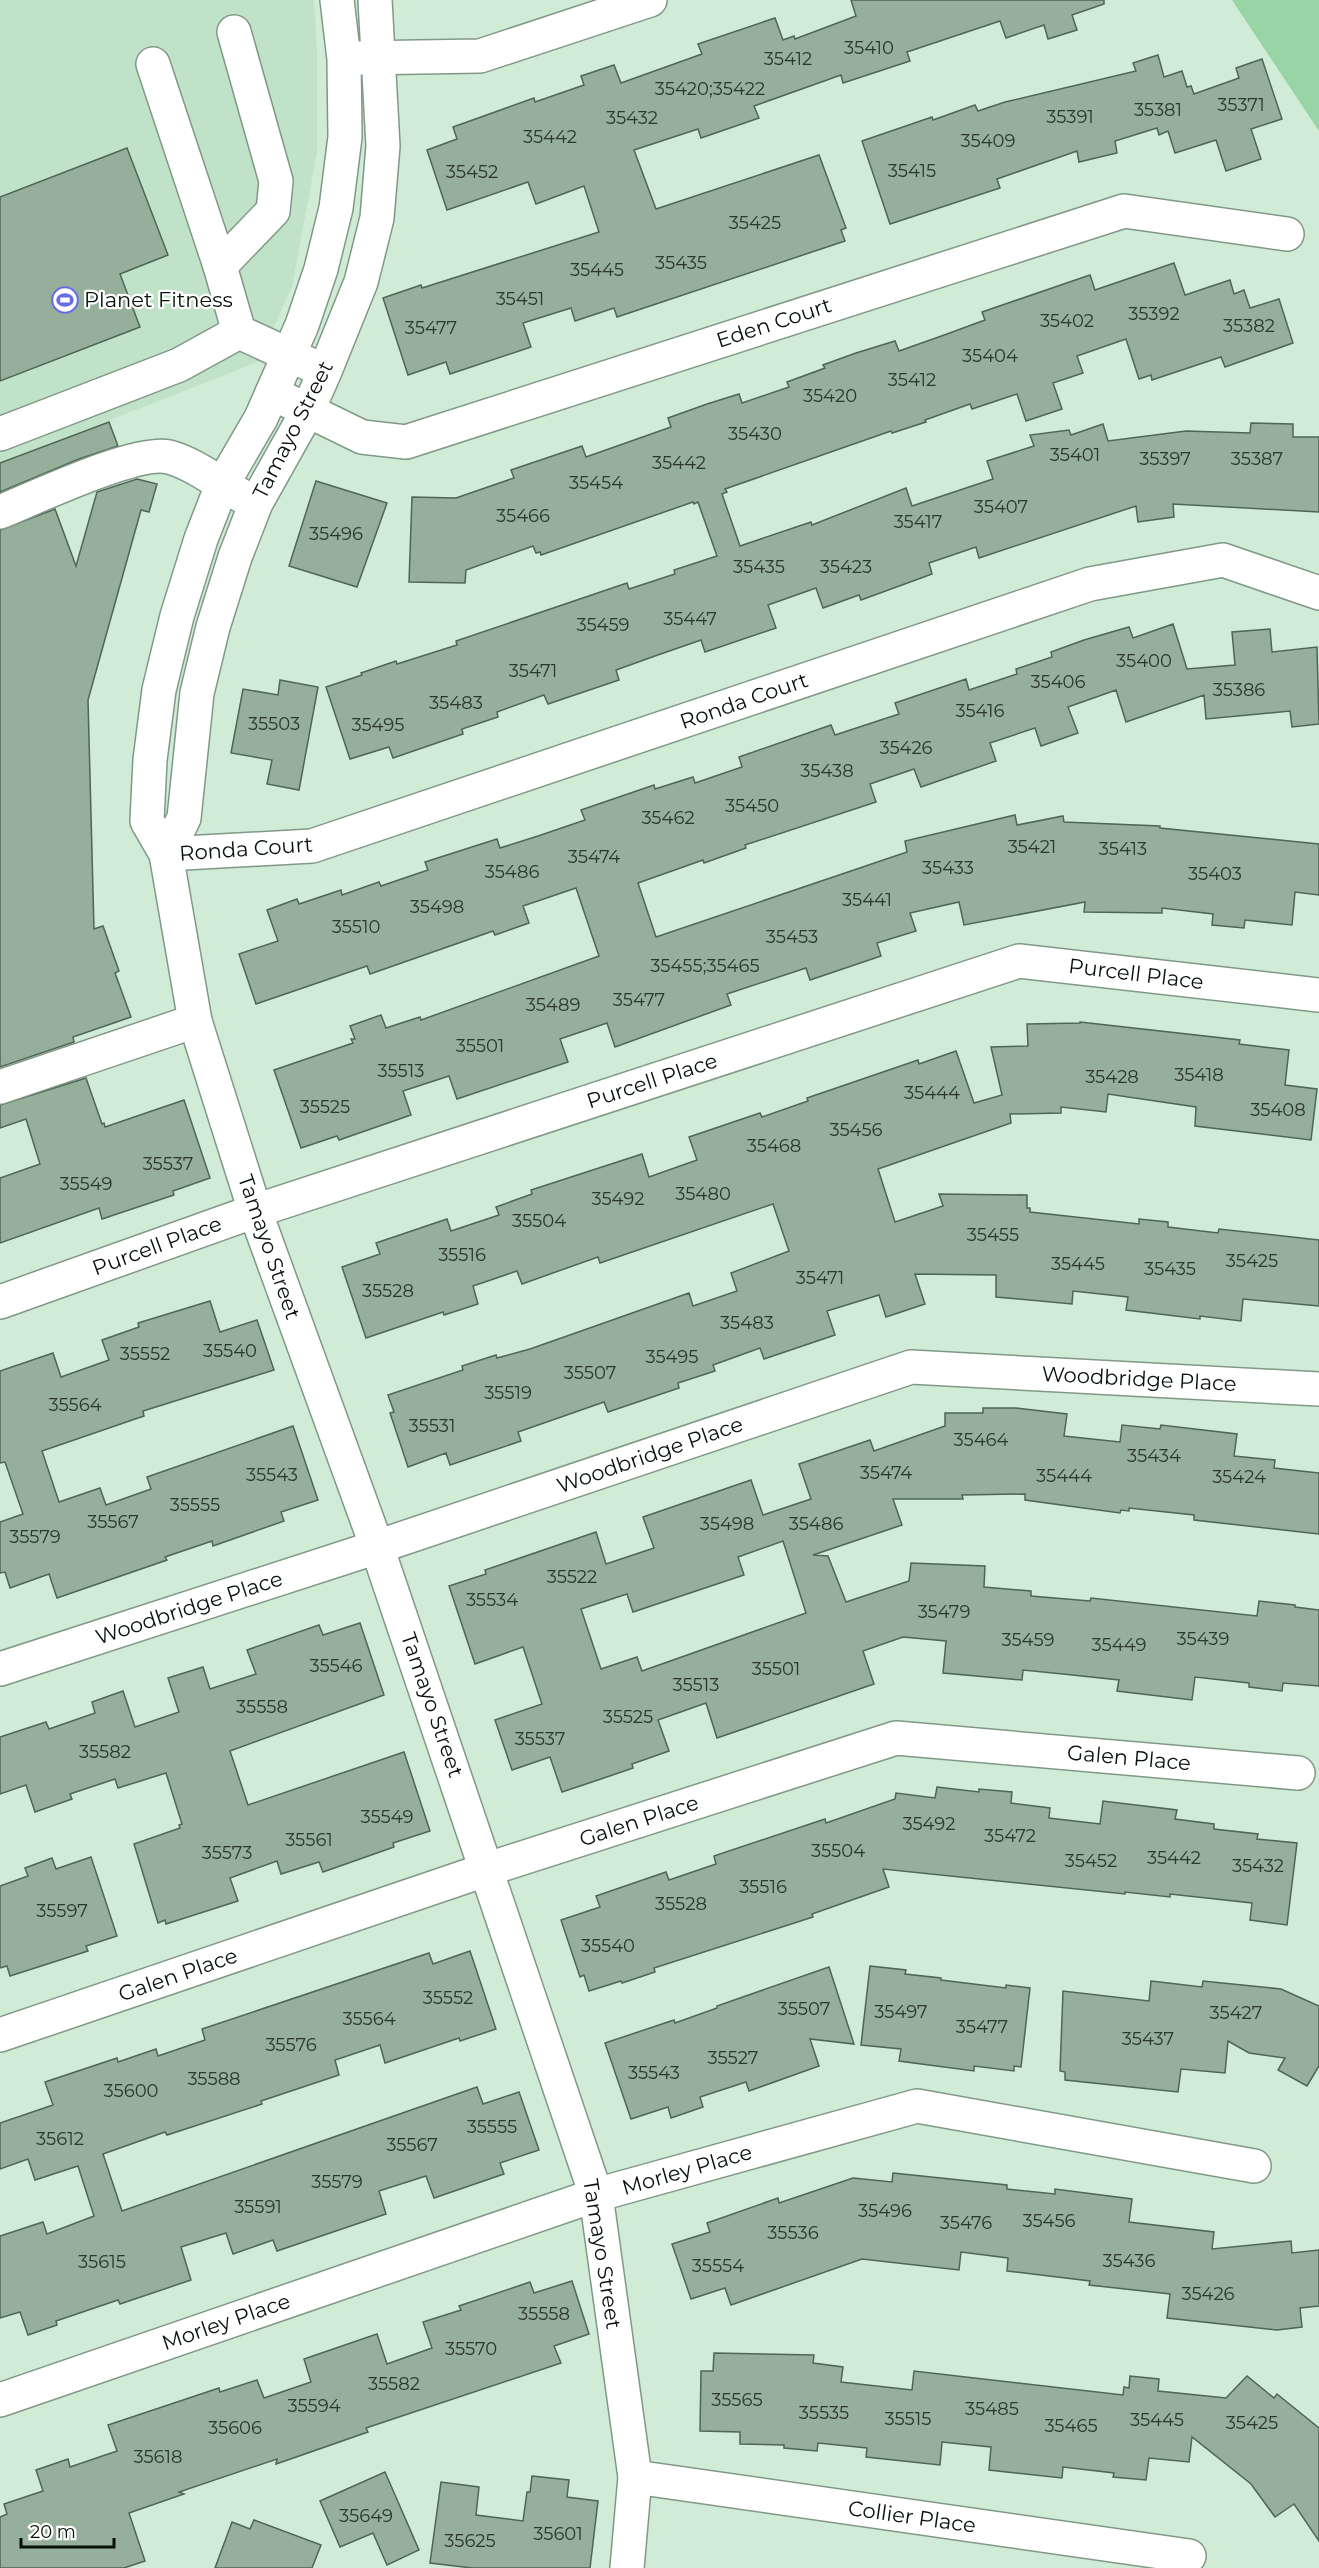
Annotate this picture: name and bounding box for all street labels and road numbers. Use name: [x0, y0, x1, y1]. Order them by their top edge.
street label: Eden Court: [713, 292, 835, 353]
street label: Tamayo Street: [247, 357, 338, 503]
street label: Ronda Court: [677, 667, 811, 734]
street label: Ronda Court: [178, 831, 313, 866]
street label: Purcell Place: [1067, 953, 1205, 994]
street label: Purcell Place: [583, 1048, 720, 1113]
street label: Tamayo Street: [233, 1171, 306, 1322]
street label: Purcell Place: [89, 1211, 225, 1281]
street label: Woodbridge Place: [1041, 1361, 1237, 1396]
street label: Woodbridge Place: [554, 1411, 746, 1498]
street label: Woodbridge Place: [92, 1565, 286, 1650]
street label: Tamayo Street: [396, 1629, 469, 1780]
street label: Galen Place: [1066, 1740, 1192, 1775]
street label: Galen Place: [576, 1789, 702, 1852]
street label: Galen Place: [115, 1943, 241, 2007]
street label: Morley Place: [619, 2139, 755, 2200]
street label: Tamayo Street: [578, 2177, 627, 2331]
street label: Morley Place: [158, 2288, 293, 2355]
street label: Collier Place: [847, 2495, 977, 2538]

